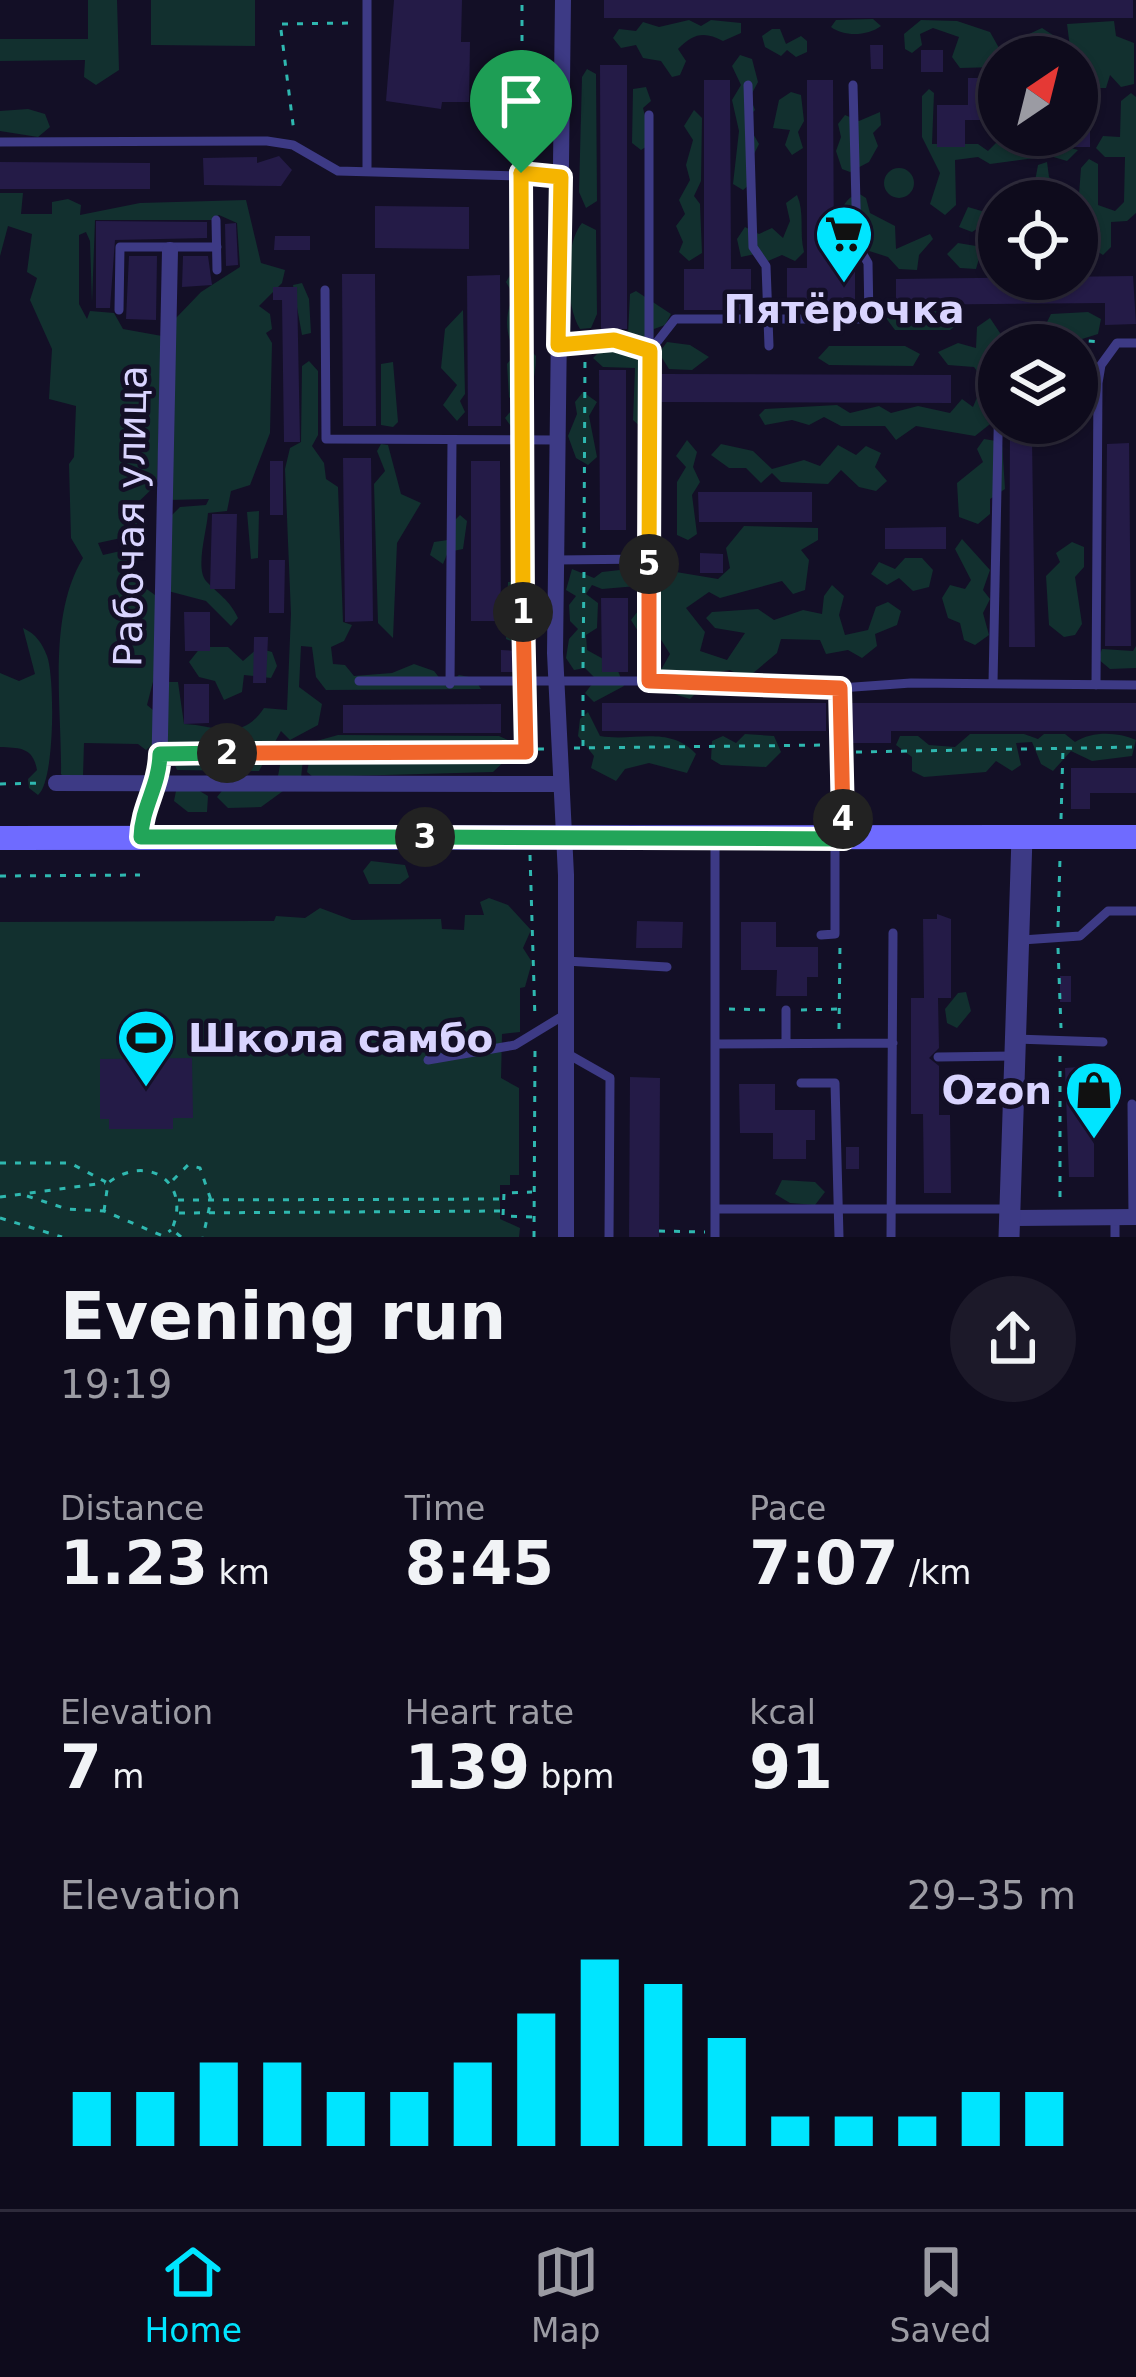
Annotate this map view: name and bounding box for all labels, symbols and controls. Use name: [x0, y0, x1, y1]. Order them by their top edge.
north arrow: [978, 36, 1098, 156]
map controls: [978, 36, 1098, 444]
pin: [470, 50, 572, 173]
icon: arrive: [488, 68, 554, 134]
button: locate: [978, 180, 1098, 300]
supermarket icon: Пятёрочка: [813, 203, 875, 285]
place label: Пятёрочка: [723, 287, 965, 332]
button: layers: [978, 324, 1098, 444]
street label: Рабочая улица: [105, 365, 156, 667]
pin: 5: [619, 534, 679, 594]
text: 5: [638, 544, 660, 583]
pin: 1: [493, 582, 553, 642]
text: 1: [512, 592, 534, 631]
pin: 2: [197, 723, 257, 783]
text: 2: [216, 733, 238, 772]
pin: 4: [813, 789, 873, 849]
text: 4: [832, 799, 854, 838]
pin: 3: [395, 807, 455, 867]
text: 3: [414, 817, 436, 856]
sports icon: Школа самбо: [115, 1007, 177, 1089]
place label: Школа самбо: [188, 1016, 493, 1061]
shop icon: Ozon: [1063, 1059, 1125, 1141]
place label: Ozon: [942, 1068, 1052, 1113]
button: share: [950, 1276, 1076, 1402]
text: Evening run: [60, 1278, 506, 1355]
text: 19:19: [60, 1362, 172, 1407]
text: Distance: [60, 1489, 204, 1528]
text: Time: [405, 1489, 485, 1528]
text: Pace: [749, 1489, 826, 1528]
text: 1.23: [60, 1528, 208, 1598]
text: 8:45: [405, 1528, 554, 1598]
text: 7:07: [749, 1528, 899, 1598]
text: km: [208, 1553, 270, 1592]
text: /km: [899, 1553, 971, 1592]
text: Elevation: [60, 1693, 213, 1732]
text: Heart rate: [405, 1693, 574, 1732]
text: kcal: [749, 1693, 816, 1732]
text: 7: [60, 1732, 102, 1802]
text: 139: [405, 1732, 530, 1802]
text: 91: [749, 1732, 833, 1802]
text: m: [102, 1757, 144, 1796]
text: bpm: [530, 1757, 614, 1796]
text: Elevation: [60, 1873, 241, 1918]
text: 29–35 m: [907, 1873, 1076, 1918]
tab: Home: [144, 2239, 242, 2350]
tab: Map: [531, 2239, 601, 2350]
tab: Saved: [890, 2239, 991, 2350]

